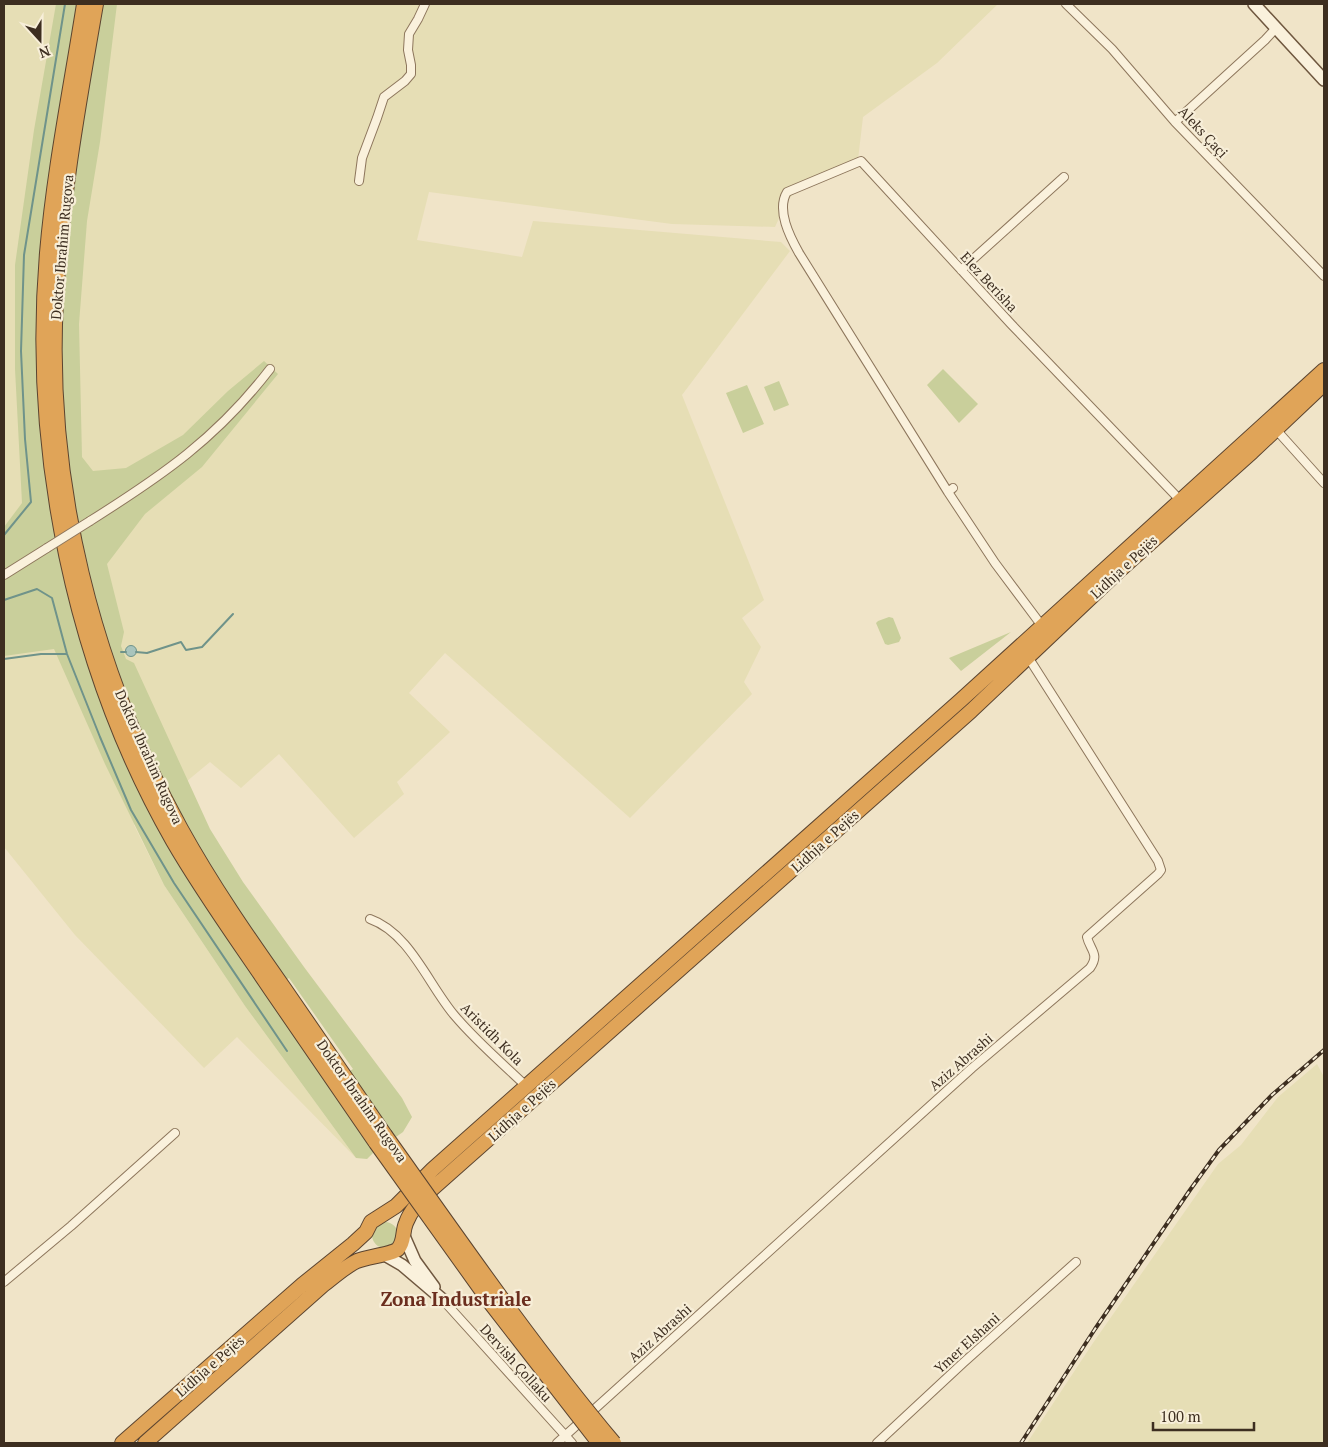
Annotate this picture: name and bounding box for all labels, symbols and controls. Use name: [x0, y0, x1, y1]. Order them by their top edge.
north arrow: [15, 15, 65, 65]
text: N: [36, 42, 53, 64]
street label: Aleks Çaçi: [1174, 102, 1232, 162]
street label: Doktor Ibrahim Rugova: [46, 174, 77, 320]
street label: Elez Berisha: [956, 247, 1022, 316]
street label: Lidhja e Pejës: [1086, 531, 1161, 603]
street label: Doktor Ibrahim Rugova: [111, 686, 188, 827]
street label: Lidhja e Pejës: [787, 805, 863, 876]
street label: Aristidh Kola: [457, 998, 528, 1069]
street label: Aziz Abrashi: [925, 1029, 997, 1095]
street label: Doktor Ibrahim Rugova: [313, 1036, 412, 1166]
street label: Lidhja e Pejës: [484, 1074, 560, 1145]
district label: Zona Industriale: [380, 1286, 532, 1311]
street label: Aziz Abrashi: [624, 1299, 695, 1366]
street label: Ymer Elshani: [930, 1308, 1004, 1377]
street label: Dervish Çollaku: [476, 1320, 556, 1406]
street label: Lidhja e Pejës: [171, 1331, 248, 1401]
scale bar: [1153, 1400, 1254, 1432]
text: 100 m: [1160, 1406, 1201, 1426]

